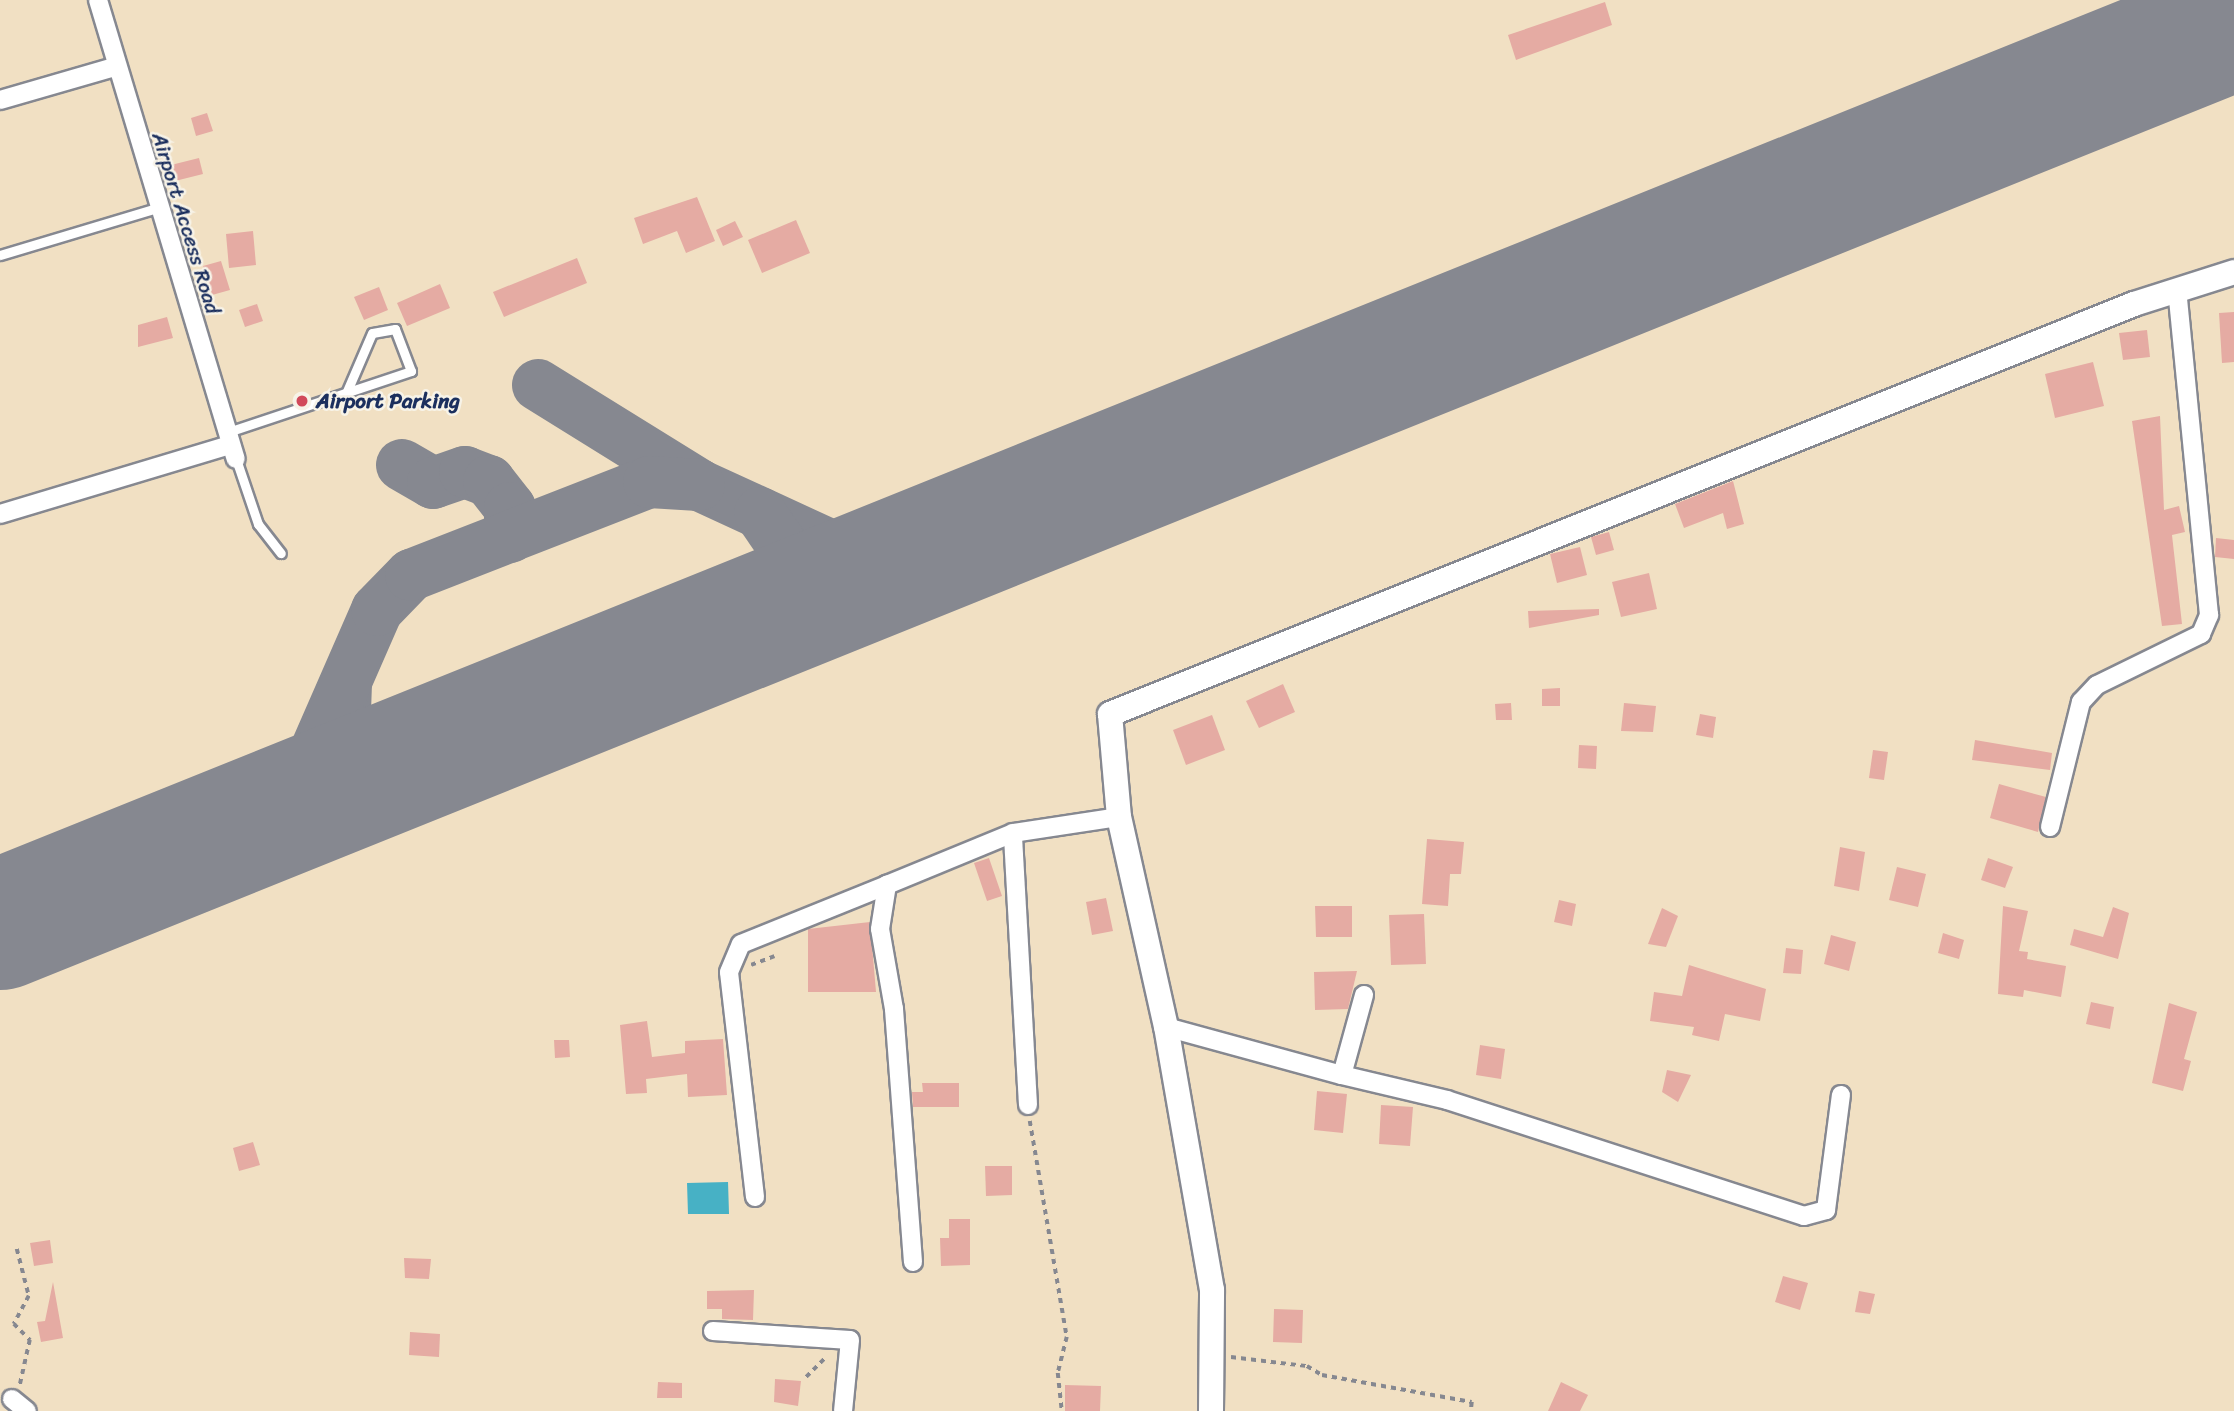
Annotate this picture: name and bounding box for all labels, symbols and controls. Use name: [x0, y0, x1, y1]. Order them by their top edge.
street label: Airport Access Road: [147, 130, 225, 316]
place label: Airport Parking: [316, 388, 460, 414]
marker: Airport Parking: [294, 393, 310, 409]

